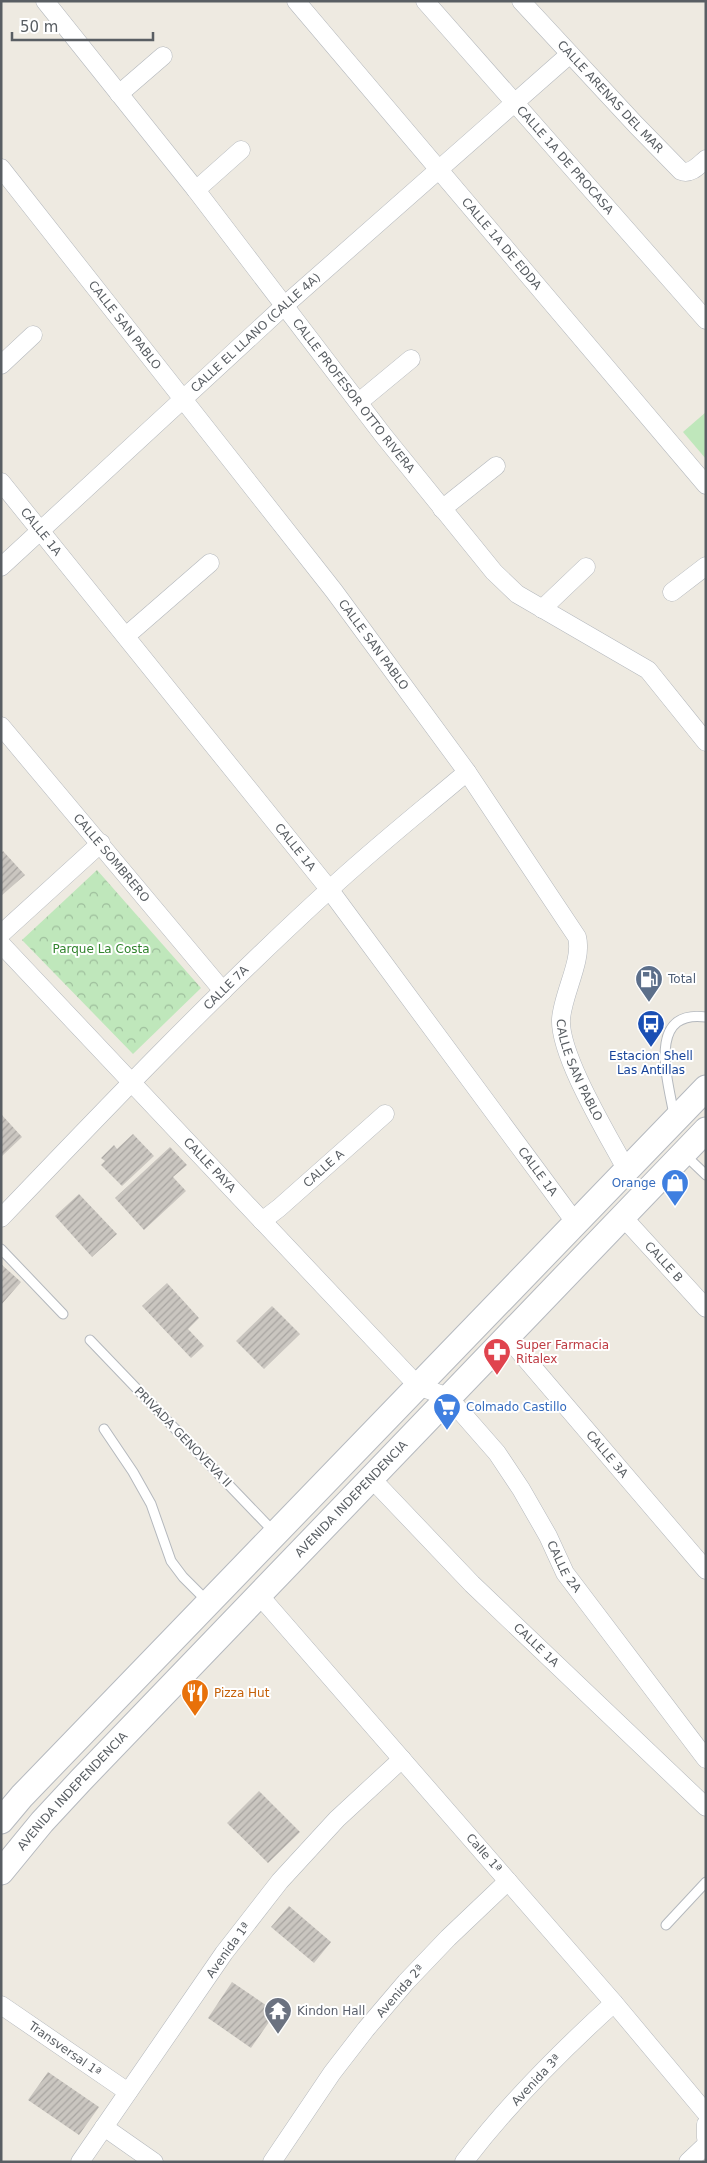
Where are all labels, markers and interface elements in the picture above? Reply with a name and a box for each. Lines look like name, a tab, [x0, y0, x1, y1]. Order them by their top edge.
scale bar	[12, 10, 154, 42]
text: 50 m	[20, 18, 58, 36]
street label: CALLE ARENAS DEL MAR	[554, 38, 666, 156]
street label: CALLE 1A DE PROCASA	[514, 103, 617, 218]
street label: CALLE 1A DE EDDA	[459, 195, 545, 293]
street label: CALLE EL LLANO (CALLE 4A)	[188, 270, 323, 395]
street label: CALLE SAN PABLO	[86, 278, 164, 372]
street label: CALLE PROFESOR OTTO RIVERA	[290, 316, 418, 476]
street label: CALLE 1A	[18, 505, 65, 559]
street label: CALLE SAN PABLO	[336, 597, 411, 693]
street label: CALLE SOMBRERO	[71, 811, 152, 905]
street label: CALLE 1A	[272, 820, 319, 874]
park label: Parque La Costa	[52, 942, 150, 956]
street label: CALLE 7A	[201, 962, 252, 1013]
fuel station icon: Total	[634, 964, 664, 1003]
place label: Total	[667, 972, 696, 986]
bus stop icon: Estacion Shell Las Antillas	[636, 1009, 666, 1048]
street label: CALLE SAN PABLO	[554, 1019, 605, 1123]
place label: Estacion Shell Las Antillas	[609, 1049, 693, 1077]
street label: CALLE PAYA	[181, 1135, 239, 1196]
street label: CALLE 1A	[515, 1144, 561, 1199]
street label: CALLE A	[300, 1146, 347, 1190]
shop icon: Orange	[660, 1168, 690, 1207]
place label: Orange	[612, 1176, 656, 1190]
street label: CALLE B	[642, 1239, 686, 1285]
pharmacy icon: Super Farmacia Ritalex	[482, 1337, 512, 1376]
place label: Super Farmacia Ritalex	[516, 1338, 609, 1366]
street label: PRIVADA GENOVEVA II	[132, 1384, 234, 1490]
supermarket icon: Colmado Castillo	[432, 1392, 462, 1431]
place label: Colmado Castillo	[466, 1400, 567, 1414]
street label: CALLE 3A	[583, 1428, 631, 1481]
street label: AVENIDA INDEPENDENCIA	[292, 1437, 411, 1560]
street label: CALLE 2A	[544, 1538, 585, 1596]
street label: CALLE 1A	[511, 1620, 562, 1670]
restaurant icon: Pizza Hut	[180, 1678, 210, 1717]
place label: Pizza Hut	[214, 1686, 270, 1700]
street label: AVENIDA INDEPENDENCIA	[15, 1728, 131, 1853]
street label: Calle 1ª	[463, 1831, 505, 1875]
street label: Avenida 1ª	[203, 1920, 253, 1980]
street label: Avenida 2ª	[373, 1962, 427, 2020]
temple icon: Kindon Hall	[263, 1996, 293, 2035]
place label: Kindon Hall	[297, 2004, 365, 2018]
street label: Transversal 1ª	[25, 2018, 104, 2079]
street label: Avenida 3ª	[509, 2051, 563, 2109]

